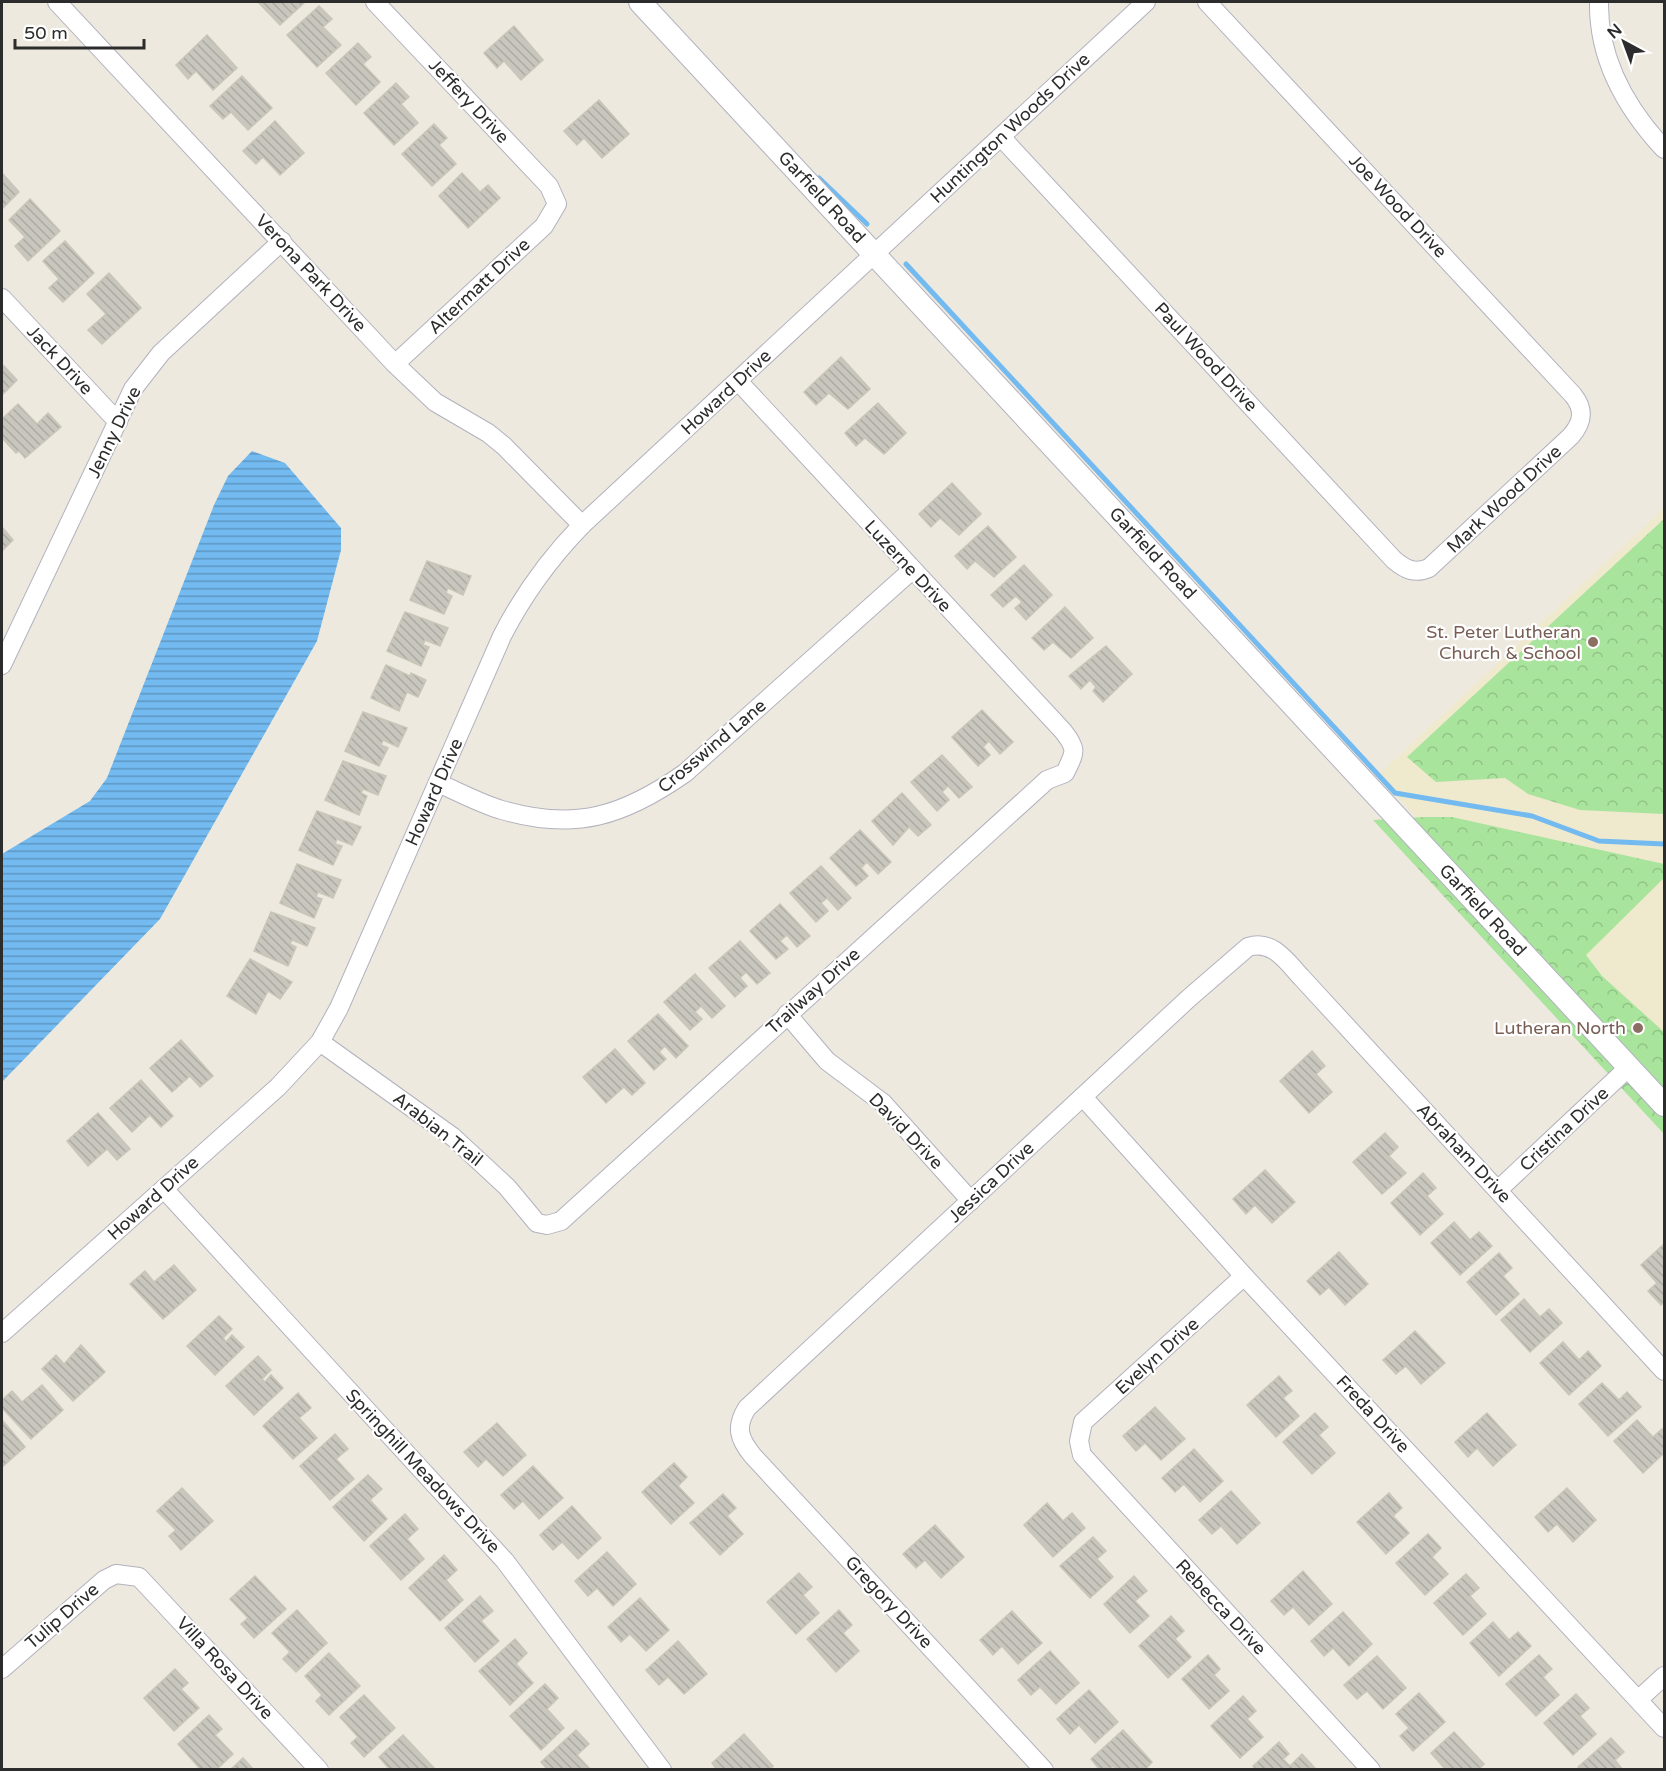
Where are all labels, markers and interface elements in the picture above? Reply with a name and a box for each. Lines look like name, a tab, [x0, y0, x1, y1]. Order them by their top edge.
scale bar	[15, 12, 144, 50]
north arrow	[1594, 12, 1654, 72]
text: N	[1603, 20, 1626, 43]
text: 50 m	[24, 22, 68, 44]
street label: Huntington Woods Drive	[926, 48, 1094, 208]
street label: Jeffery Drive	[424, 54, 514, 148]
street label: Garfield Road	[774, 146, 870, 248]
street label: Joe Wood Drive	[1344, 150, 1452, 262]
street label: Verona Park Drive	[251, 210, 371, 336]
street label: Altermatt Drive	[424, 233, 534, 339]
street label: Paul Wood Drive	[1150, 298, 1262, 416]
street label: Jack Drive	[22, 321, 98, 399]
street label: Howard Drive	[676, 345, 776, 439]
street label: Jenny Drive	[82, 383, 146, 481]
street label: Mark Wood Drive	[1442, 440, 1566, 558]
street label: Garfield Road	[1105, 502, 1201, 604]
street label: Luzerne Drive	[860, 516, 956, 616]
place label: St. Peter Lutheran Church & School	[1426, 621, 1581, 664]
marker: St. Peter Lutheran Church & School	[1586, 635, 1600, 649]
street label: Crosswind Lane	[653, 694, 771, 798]
street label: Howard Drive	[400, 735, 468, 849]
street label: Garfield Road	[1435, 859, 1531, 961]
street label: Trailway Drive	[762, 943, 864, 1039]
place label: Lutheran North	[1494, 1017, 1626, 1039]
marker: Lutheran North	[1631, 1021, 1645, 1035]
street label: Cristina Drive	[1515, 1082, 1613, 1176]
street label: Arabian Trail	[389, 1087, 487, 1171]
street label: David Drive	[864, 1088, 948, 1174]
street label: Abraham Drive	[1412, 1099, 1516, 1207]
street label: Jessica Drive	[944, 1137, 1038, 1227]
street label: Howard Drive	[103, 1151, 203, 1245]
street label: Evelyn Drive	[1111, 1313, 1203, 1399]
street label: Freda Drive	[1332, 1371, 1414, 1457]
street label: Springhill Meadows Drive	[341, 1384, 505, 1558]
street label: Gregory Drive	[841, 1551, 937, 1653]
street label: Rebecca Drive	[1171, 1555, 1271, 1659]
street label: Tulip Drive	[21, 1578, 103, 1654]
street label: Villa Rosa Drive	[172, 1612, 278, 1724]

